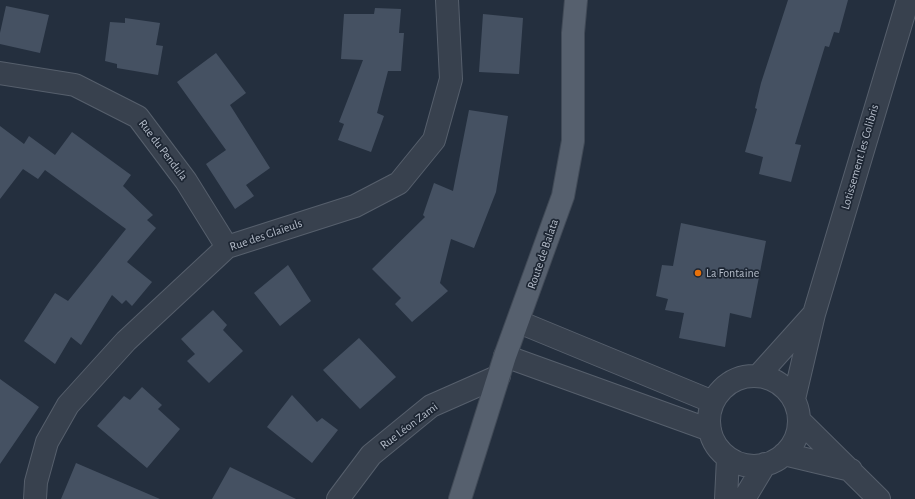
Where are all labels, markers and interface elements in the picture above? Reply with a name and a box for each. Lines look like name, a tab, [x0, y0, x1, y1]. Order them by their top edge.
street label: Lotissement les Colibris	[838, 103, 882, 211]
street label: Rue du Pendula	[135, 117, 191, 183]
street label: Rue des Glaïeuls	[228, 216, 304, 254]
street label: Route de Balata	[524, 217, 562, 291]
place label: La Fontaine	[706, 266, 759, 280]
marker: La Fontaine	[693, 268, 703, 278]
street label: Rue Léon Zami	[377, 400, 441, 452]

